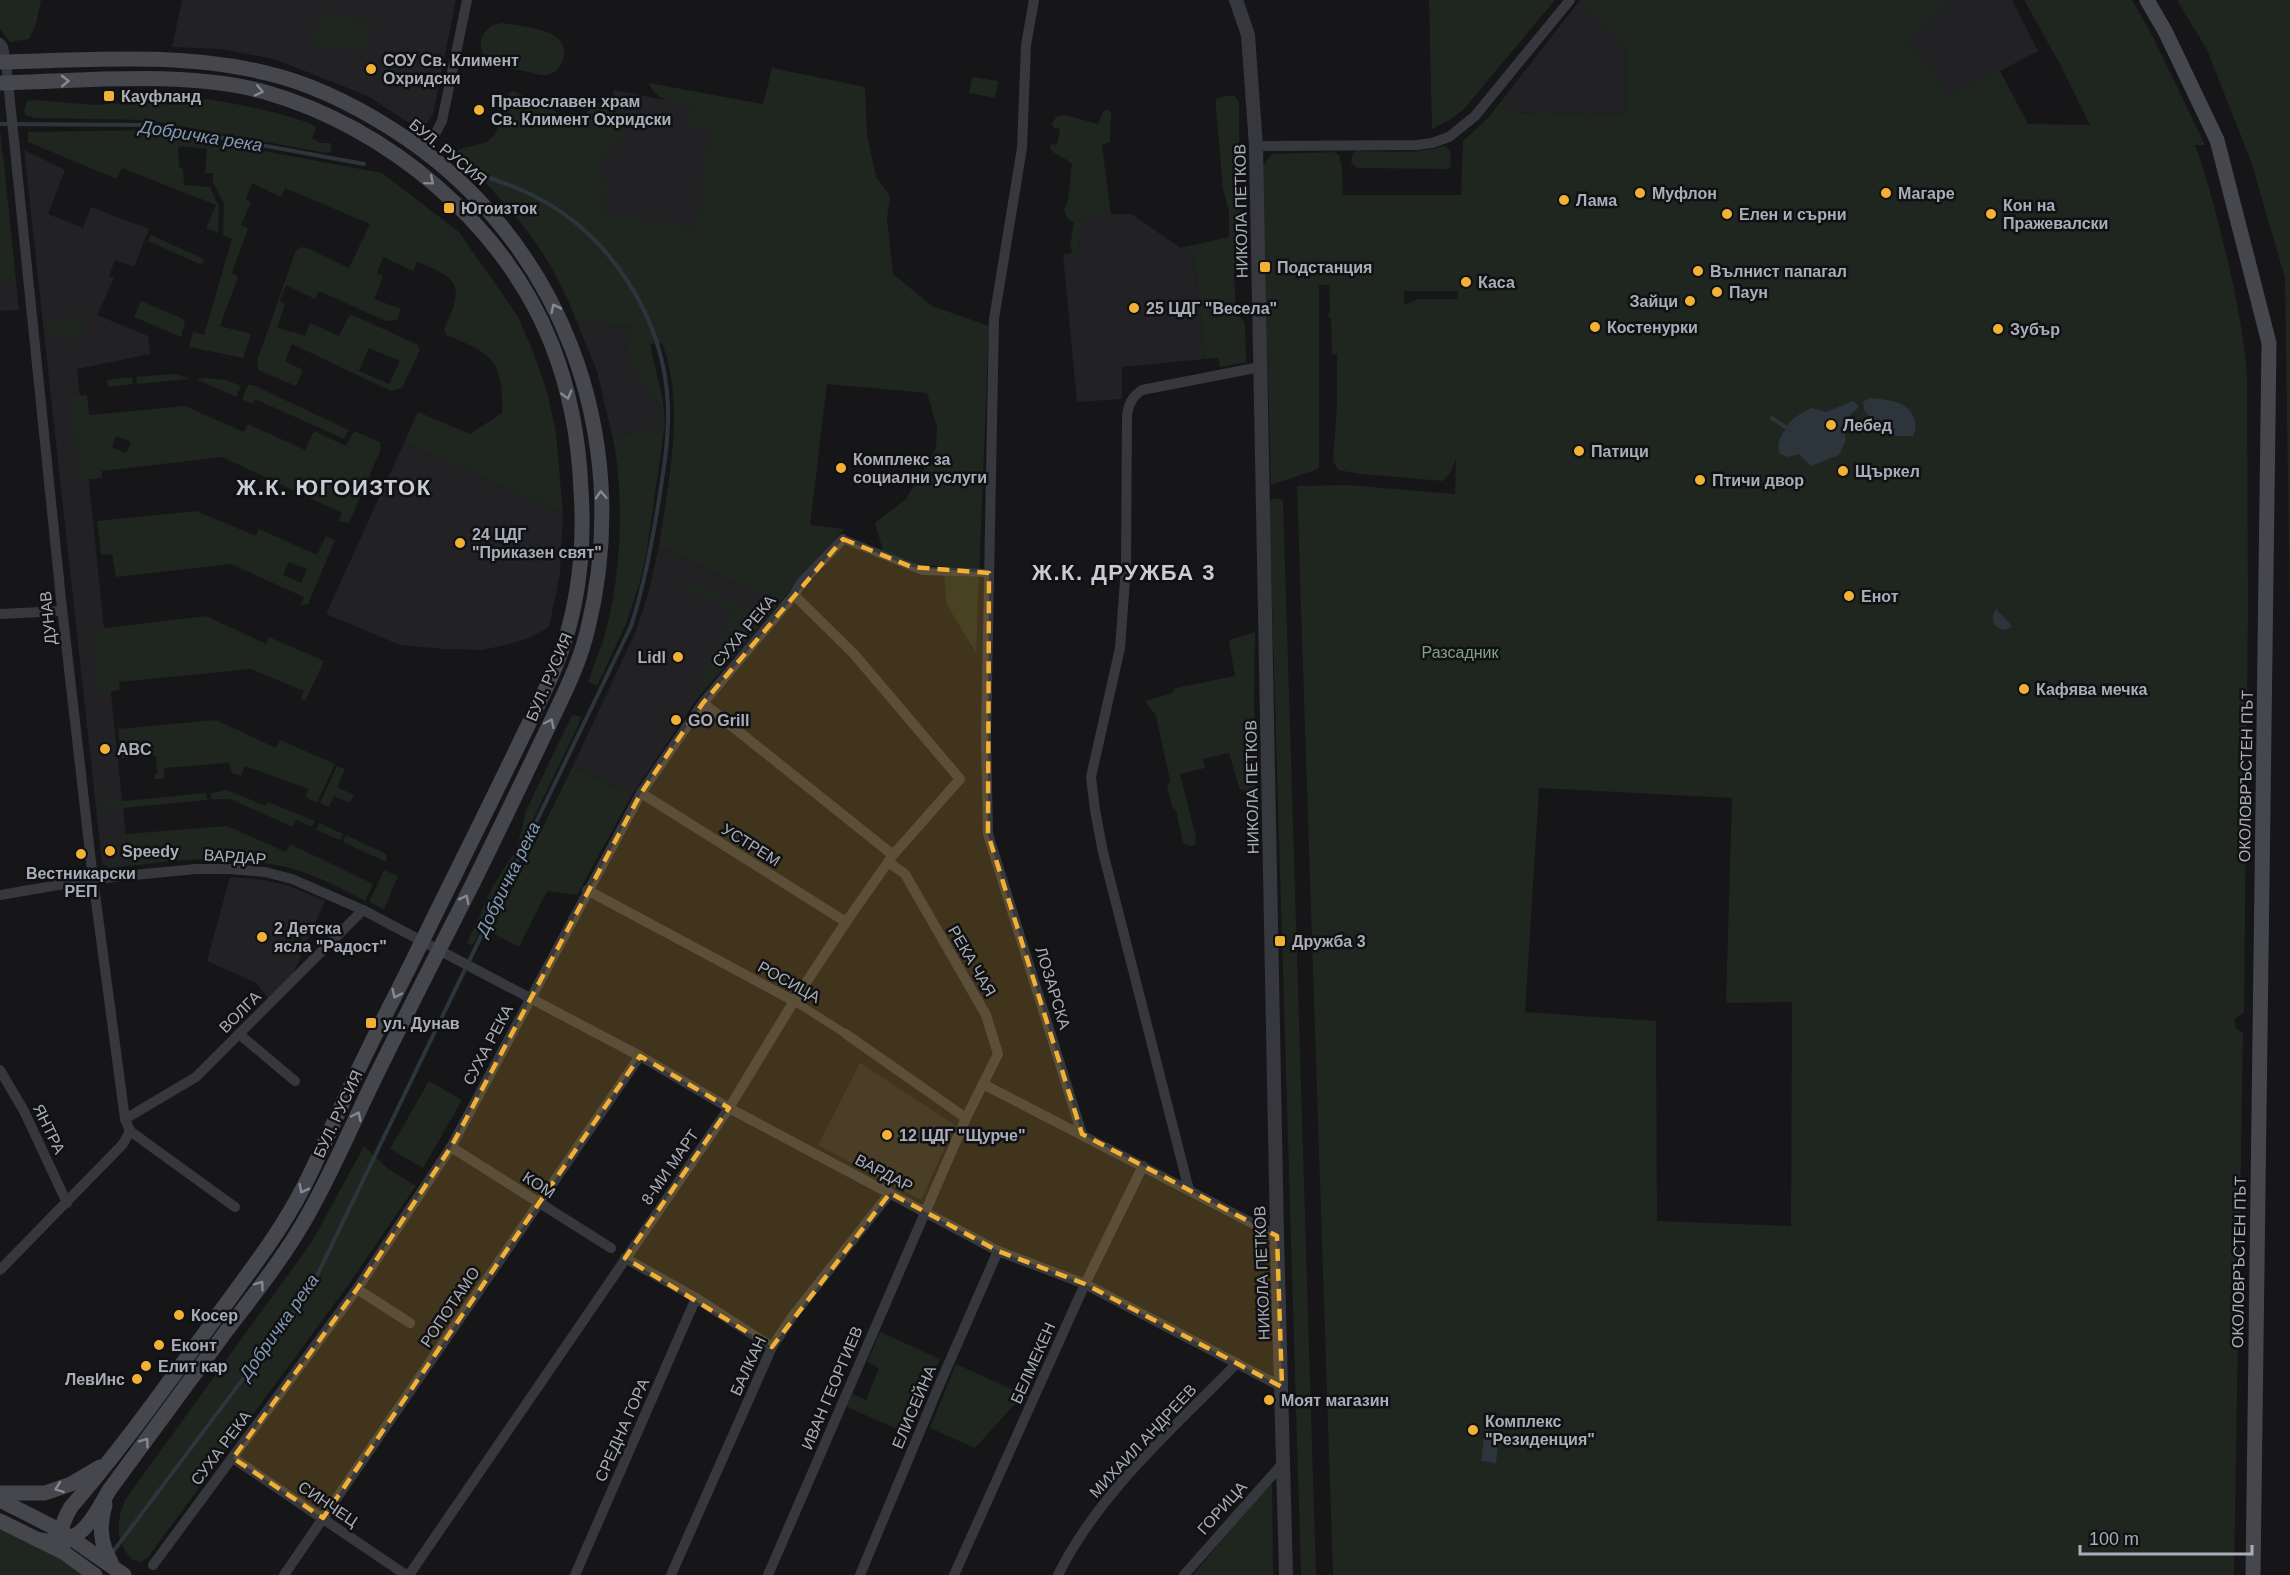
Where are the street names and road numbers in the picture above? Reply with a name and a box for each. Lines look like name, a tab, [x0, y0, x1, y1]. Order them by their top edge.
street label: БУЛ. РУСИЯ	[406, 116, 490, 188]
street label: НИКОЛА ПЕТКОВ	[1231, 144, 1251, 278]
street label: ДУНАВ	[37, 590, 59, 646]
street label: СУХА РЕКА	[709, 591, 779, 670]
street label: БУЛ. РУСИЯ	[523, 630, 575, 724]
street label: ОКОЛОВРЪСТЕН ПЪТ	[2236, 690, 2256, 862]
street label: НИКОЛА ПЕТКОВ	[1242, 720, 1262, 854]
street label: УСТРЕМ	[719, 820, 783, 870]
street label: ВАРДАР	[203, 846, 267, 868]
street label: РЕКА ЧАЯ	[945, 923, 999, 999]
street label: ЛОЗАРСКА	[1032, 945, 1074, 1032]
street label: РОСИЦА	[755, 958, 823, 1006]
street label: ВОЛГА	[216, 988, 264, 1036]
street label: СУХА РЕКА	[460, 1002, 516, 1088]
street label: БУЛ. РУСИЯ	[310, 1068, 366, 1160]
street label: ЯНТРА	[30, 1101, 68, 1157]
street label: 8-МИ МАРТ	[638, 1126, 702, 1208]
street label: ВАРДАР	[852, 1151, 916, 1195]
street label: КОМ	[520, 1168, 558, 1202]
street label: ОКОЛОВРЪСТЕН ПЪТ	[2229, 1176, 2249, 1348]
street label: НИКОЛА ПЕТКОВ	[1251, 1206, 1273, 1340]
street label: РОПОТАМО	[417, 1264, 483, 1350]
street label: БЕЛМЕКЕН	[1007, 1320, 1059, 1406]
street label: ИВАН ГЕОРГИЕВ	[798, 1324, 866, 1452]
street label: БАЛКАН	[727, 1334, 769, 1398]
street label: ЕЛИСЕЙНА	[888, 1362, 939, 1451]
street label: СРЕДНА ГОРА	[592, 1376, 652, 1484]
street label: МИХАИЛ АНДРЕЕВ	[1086, 1381, 1200, 1501]
street label: СУХА РЕКА	[188, 1407, 255, 1488]
street label: СИНЧЕЦ	[295, 1478, 361, 1530]
street label: ГОРИЦА	[1194, 1478, 1250, 1538]

